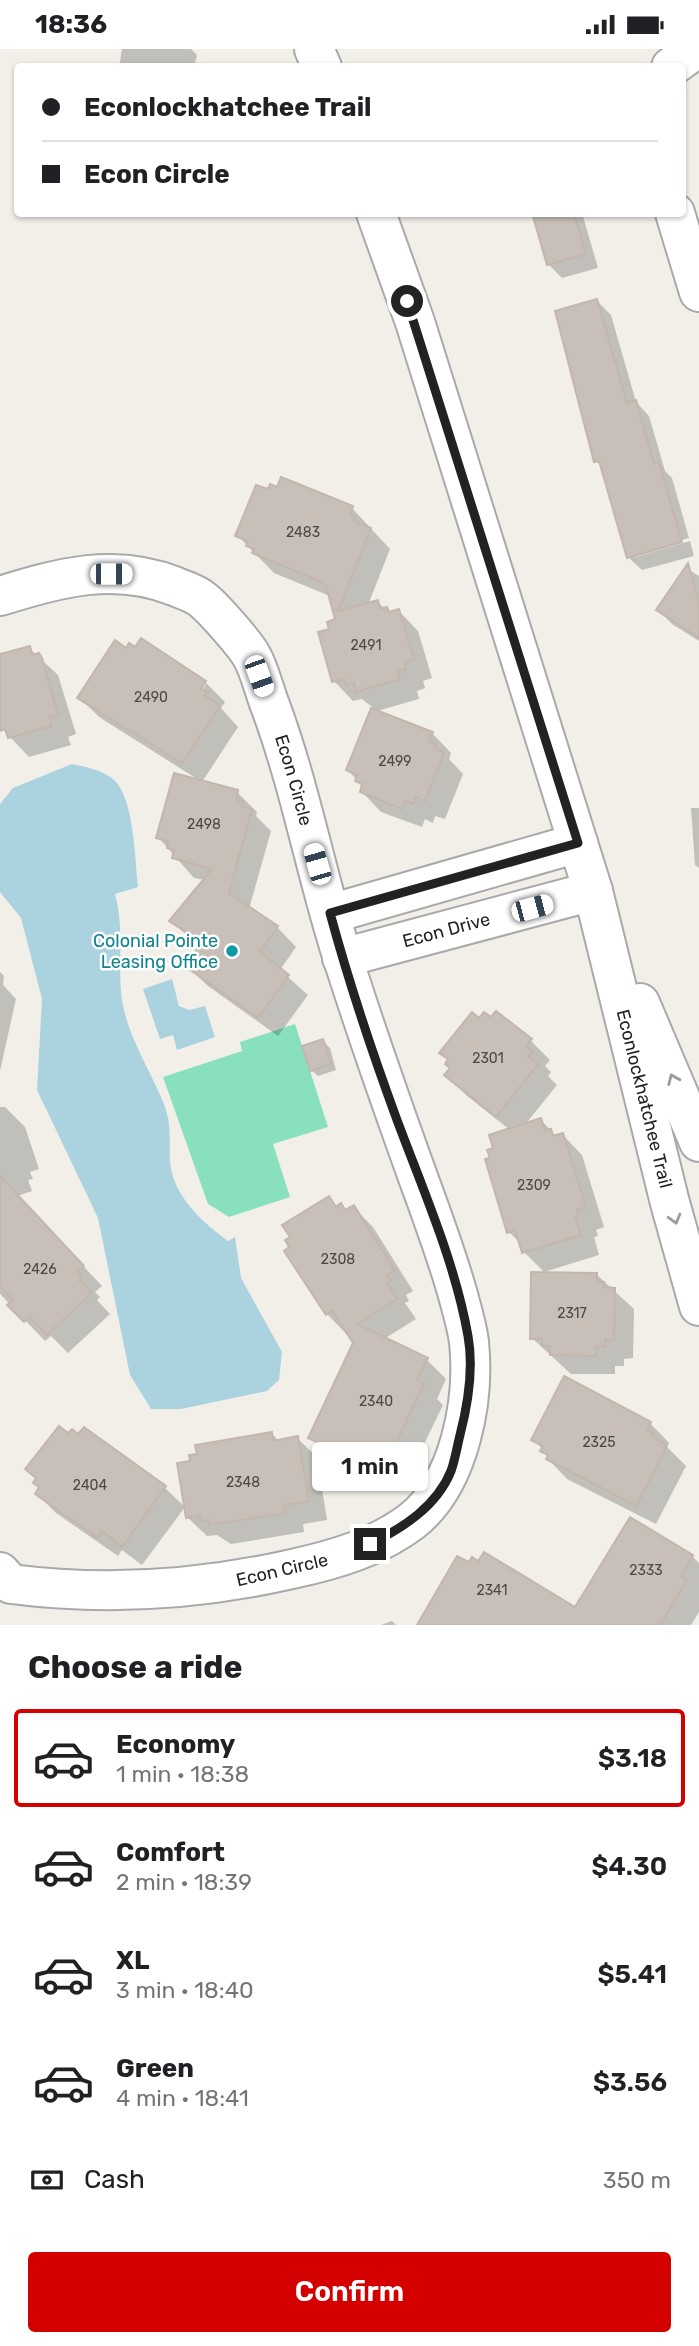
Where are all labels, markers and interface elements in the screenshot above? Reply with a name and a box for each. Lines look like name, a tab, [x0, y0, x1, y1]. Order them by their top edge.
text: 18:36	[35, 9, 107, 40]
text: Econlockhatchee Trail	[84, 92, 372, 123]
text: Econ Circle	[84, 159, 230, 190]
route start	[391, 285, 423, 317]
house number: 2483	[286, 524, 320, 541]
car	[91, 564, 133, 585]
house number: 2491	[351, 637, 381, 654]
car	[242, 653, 277, 699]
house number: 2490	[134, 689, 168, 706]
street label: Econ Circle	[270, 732, 317, 828]
house number: 2499	[378, 753, 412, 770]
house number: 2498	[187, 816, 221, 833]
car	[302, 841, 333, 887]
car	[509, 892, 556, 924]
street label: Econ Drive	[400, 908, 493, 952]
place label: Colonial Pointe Leasing Office	[93, 930, 218, 973]
marker: Colonial Pointe Leasing Office	[224, 943, 240, 959]
street label: Econlockhatchee Trail	[612, 1007, 677, 1190]
house number: 2301	[472, 1050, 504, 1067]
one-way arrow	[667, 1074, 681, 1086]
house number: 2309	[517, 1177, 551, 1194]
one-way arrow	[666, 1213, 681, 1225]
house number: 2308	[321, 1251, 355, 1268]
house number: 2426	[23, 1261, 57, 1278]
house number: 2317	[557, 1305, 587, 1322]
house number: 2340	[359, 1393, 393, 1410]
house number: 2325	[582, 1434, 616, 1451]
callout: 1 min	[312, 1443, 428, 1491]
text: 1 min	[341, 1452, 399, 1480]
house number: 2348	[226, 1474, 260, 1491]
house number: 2404	[73, 1477, 107, 1494]
route end	[354, 1528, 386, 1560]
street label: Econ Circle	[234, 1549, 330, 1591]
house number: 2333	[629, 1562, 663, 1579]
house number: 2341	[476, 1582, 508, 1599]
text: Choose a ride	[28, 1648, 242, 1686]
icon: car	[32, 1727, 95, 1790]
text: Economy	[116, 1729, 235, 1760]
text: $3.18	[598, 1743, 667, 1774]
text: 1 min · 18:38	[116, 1760, 249, 1788]
icon: car	[32, 1835, 95, 1898]
text: Comfort	[116, 1837, 225, 1868]
text: $4.30	[592, 1851, 667, 1882]
text: 2 min · 18:39	[116, 1868, 252, 1896]
icon: car	[32, 1943, 95, 2006]
text: XL	[116, 1945, 149, 1976]
text: $5.41	[598, 1959, 667, 1990]
text: 3 min · 18:40	[116, 1976, 254, 2004]
icon: car	[32, 2051, 95, 2114]
text: Green	[116, 2053, 194, 2084]
text: $3.56	[593, 2067, 667, 2098]
text: 4 min · 18:41	[116, 2084, 249, 2112]
icon: cash	[28, 2161, 66, 2199]
text: Cash	[84, 2164, 145, 2195]
text: 350 m	[603, 2166, 671, 2194]
button: Confirm	[28, 2252, 671, 2332]

